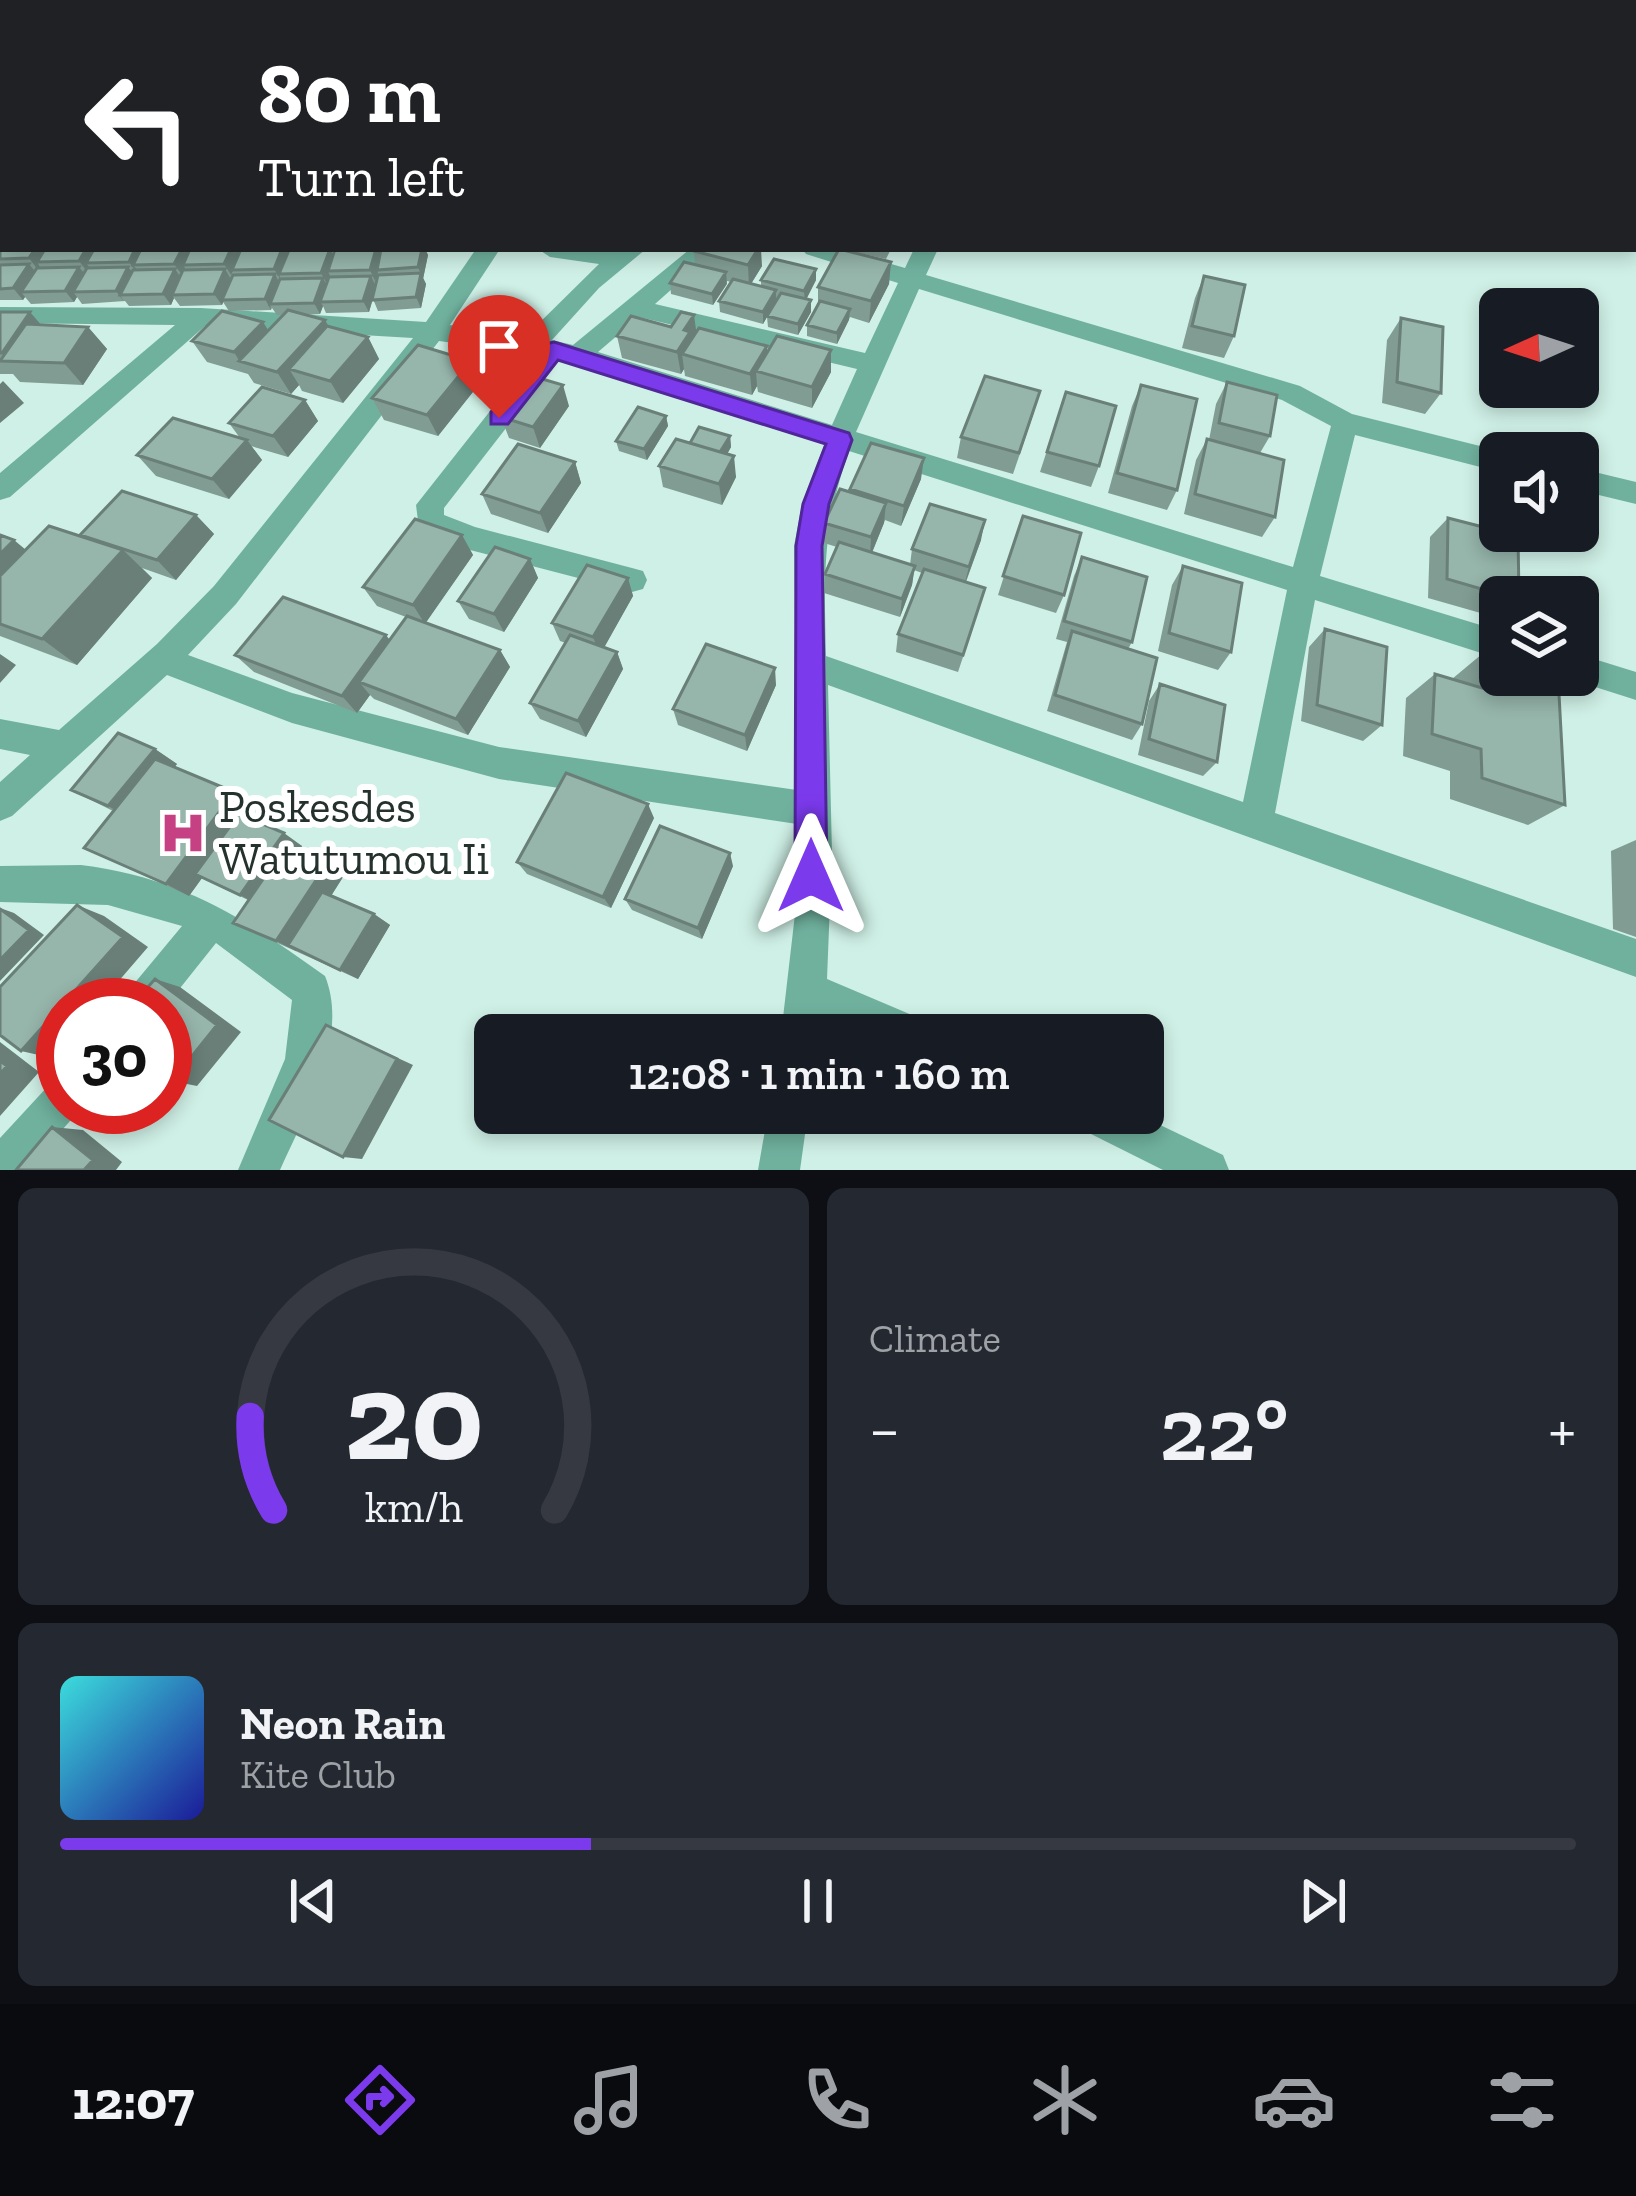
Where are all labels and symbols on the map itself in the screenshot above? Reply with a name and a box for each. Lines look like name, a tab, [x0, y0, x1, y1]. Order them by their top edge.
north arrow	[1479, 288, 1599, 408]
pin	[448, 295, 550, 418]
place label: Poskesdes Watutumou Ii	[219, 780, 489, 886]
hospital icon: Poskesdes Watutumou Ii	[158, 808, 208, 858]
position arrow	[748, 813, 874, 939]
speed limit sign: 30	[36, 978, 192, 1134]

